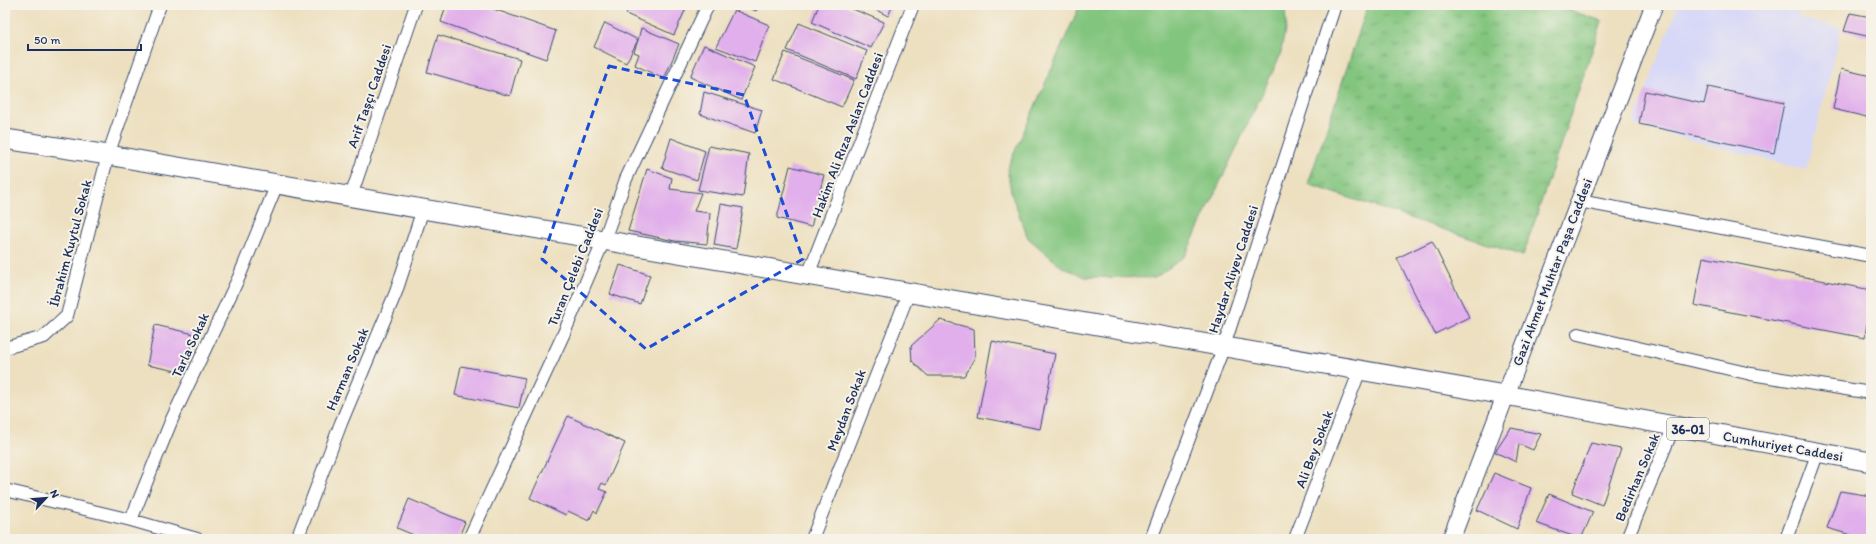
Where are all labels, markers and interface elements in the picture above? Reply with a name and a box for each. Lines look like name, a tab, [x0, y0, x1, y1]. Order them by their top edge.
scale bar	[28, 26, 141, 52]
text: 50 m	[34, 33, 60, 47]
street label: Arif Taşçı Caddesi	[344, 42, 395, 150]
street label: Hakim Ali Rıza Aslan Caddesi	[808, 50, 887, 220]
street label: Gazi Ahmet Muhtar Paşa Caddesi	[1509, 176, 1596, 368]
street label: İbrahim Kuytul Sokak	[45, 177, 96, 309]
street label: Haydar Aliyev Caddesi	[1205, 203, 1262, 335]
street label: Turan Çelebi Caddesi	[544, 206, 607, 329]
street label: Tarla Sokak	[168, 309, 213, 381]
street label: Harman Sokak	[322, 325, 373, 413]
street label: Meydan Sokak	[823, 367, 870, 454]
street label: Ali Bey Sokak	[1292, 407, 1337, 490]
road number: 36-01	[1667, 418, 1709, 440]
street label: Cumhuriyet Caddesi	[1721, 428, 1844, 465]
street label: Bedirhan Sokak	[1611, 430, 1664, 524]
north arrow	[26, 478, 66, 518]
text: N	[47, 488, 62, 500]

